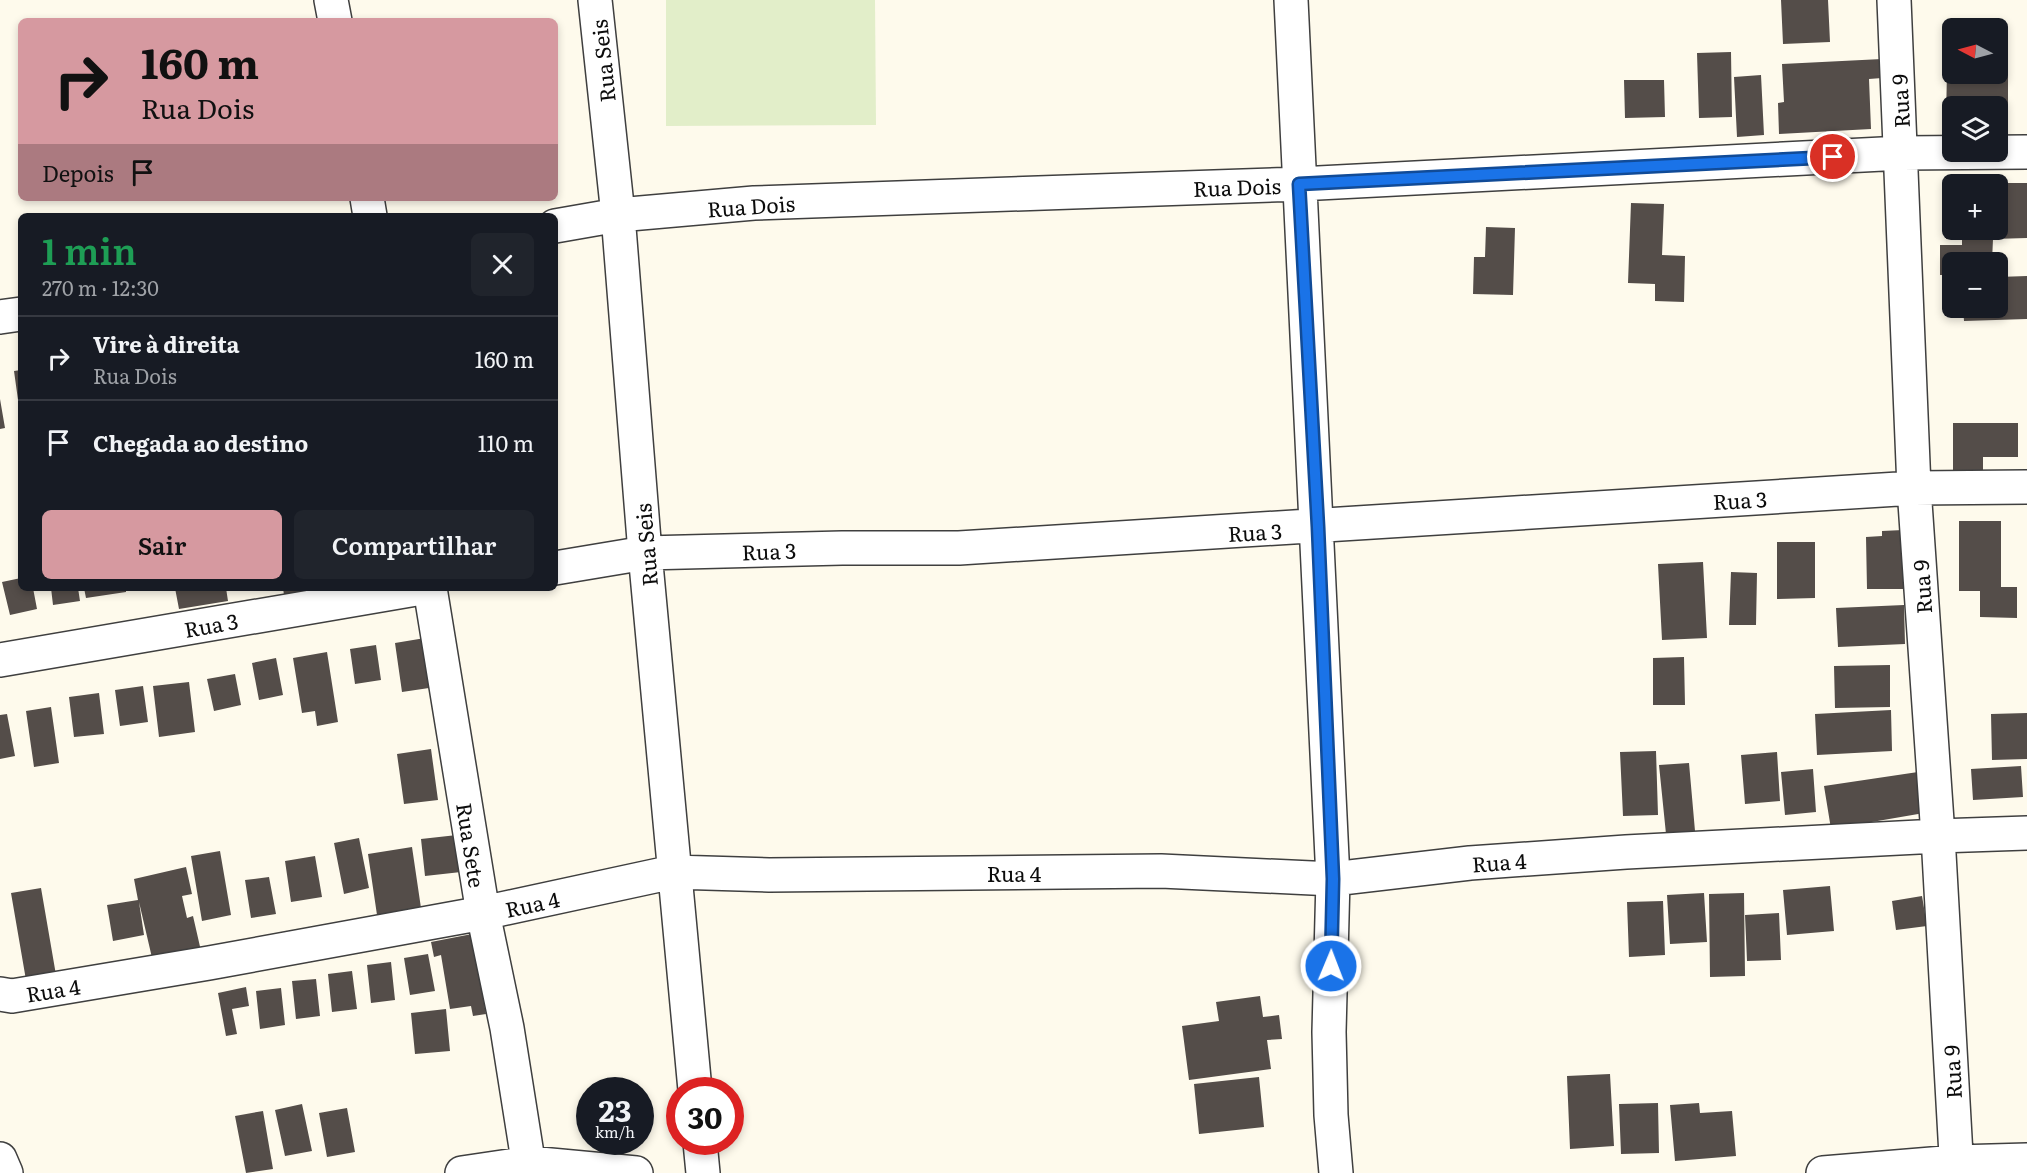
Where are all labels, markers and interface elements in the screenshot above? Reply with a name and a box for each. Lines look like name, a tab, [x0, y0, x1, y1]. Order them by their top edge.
street label: Rua Seis	[582, 18, 622, 104]
north arrow	[1942, 18, 2008, 84]
map controls	[1942, 18, 2008, 318]
text: 160 m	[141, 30, 259, 92]
icon: right	[42, 42, 120, 120]
street label: Rua 9	[1882, 73, 1916, 129]
text: Rua Dois	[141, 87, 254, 127]
button: layers	[1942, 96, 2008, 162]
pin	[1807, 131, 1858, 182]
icon: arrive	[1816, 140, 1849, 173]
text: Depois	[42, 156, 114, 189]
icon: arrive	[126, 156, 159, 189]
street label: Rua Dois	[1193, 169, 1281, 203]
button: +	[1942, 174, 2008, 240]
street label: Rua Dois	[706, 186, 796, 224]
text: 1 min	[42, 223, 137, 276]
button: close	[471, 233, 534, 296]
button: −	[1942, 252, 2008, 318]
text: 270 m · 12:30	[42, 272, 159, 302]
text: Vire à direita	[93, 327, 240, 360]
icon: right	[42, 342, 75, 375]
text: 160 m	[475, 342, 534, 375]
text: Rua Dois	[93, 360, 177, 390]
icon: arrive	[42, 426, 75, 459]
text: Chegada ao destino	[93, 426, 308, 459]
text: 110 m	[478, 426, 534, 459]
street label: Rua 3	[1712, 482, 1768, 516]
street label: Rua Seis	[626, 502, 664, 588]
button: Sair	[42, 510, 282, 579]
button: Compartilhar	[294, 510, 534, 579]
street label: Rua 3	[1227, 514, 1283, 548]
street label: Rua 3	[741, 534, 797, 566]
street label: Rua 9	[1904, 559, 1938, 615]
street label: Rua 3	[181, 604, 241, 644]
street label: Rua Sete	[450, 800, 494, 890]
street label: Rua 4	[1471, 844, 1528, 878]
street label: Rua 4	[987, 857, 1042, 888]
street label: Rua 4	[502, 882, 562, 924]
position arrow	[1299, 934, 1363, 998]
street label: Rua 4	[24, 969, 83, 1009]
street label: Rua 9	[1934, 1044, 1968, 1100]
speed limit sign: 30	[666, 1077, 744, 1155]
text: 23	[599, 1087, 631, 1131]
text: km/h	[595, 1120, 635, 1143]

